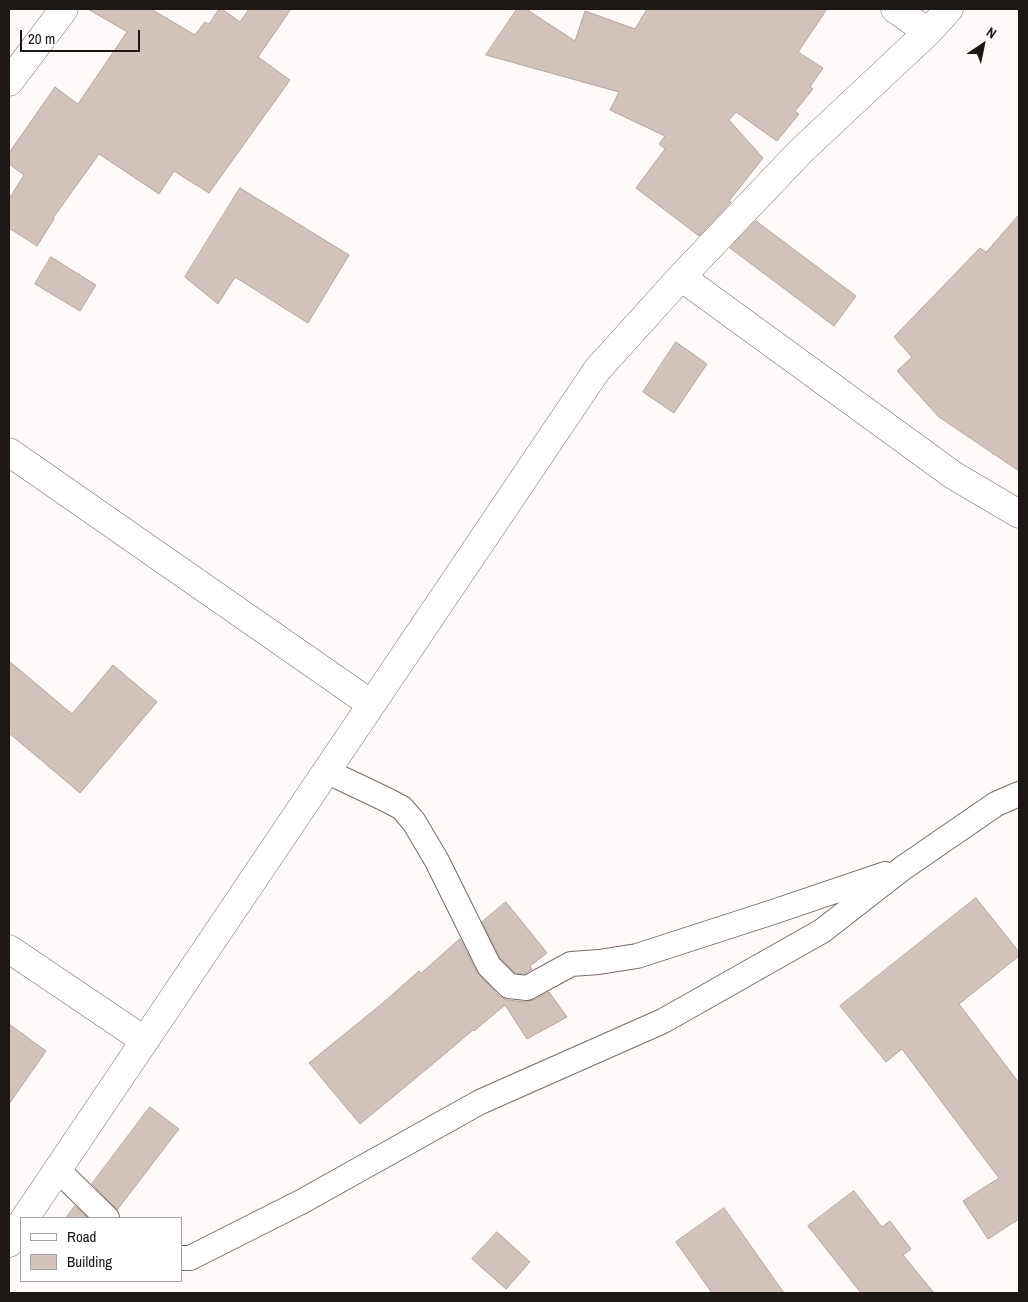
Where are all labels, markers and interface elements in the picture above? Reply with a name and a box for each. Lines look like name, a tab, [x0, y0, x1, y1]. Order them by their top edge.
scale bar	[22, 20, 142, 52]
north arrow	[958, 20, 1008, 70]
text: N	[983, 23, 1000, 42]
text: 20 m	[28, 28, 55, 49]
legend	[20, 1217, 182, 1282]
text: Road	[67, 1226, 96, 1247]
text: Building	[67, 1251, 112, 1272]

